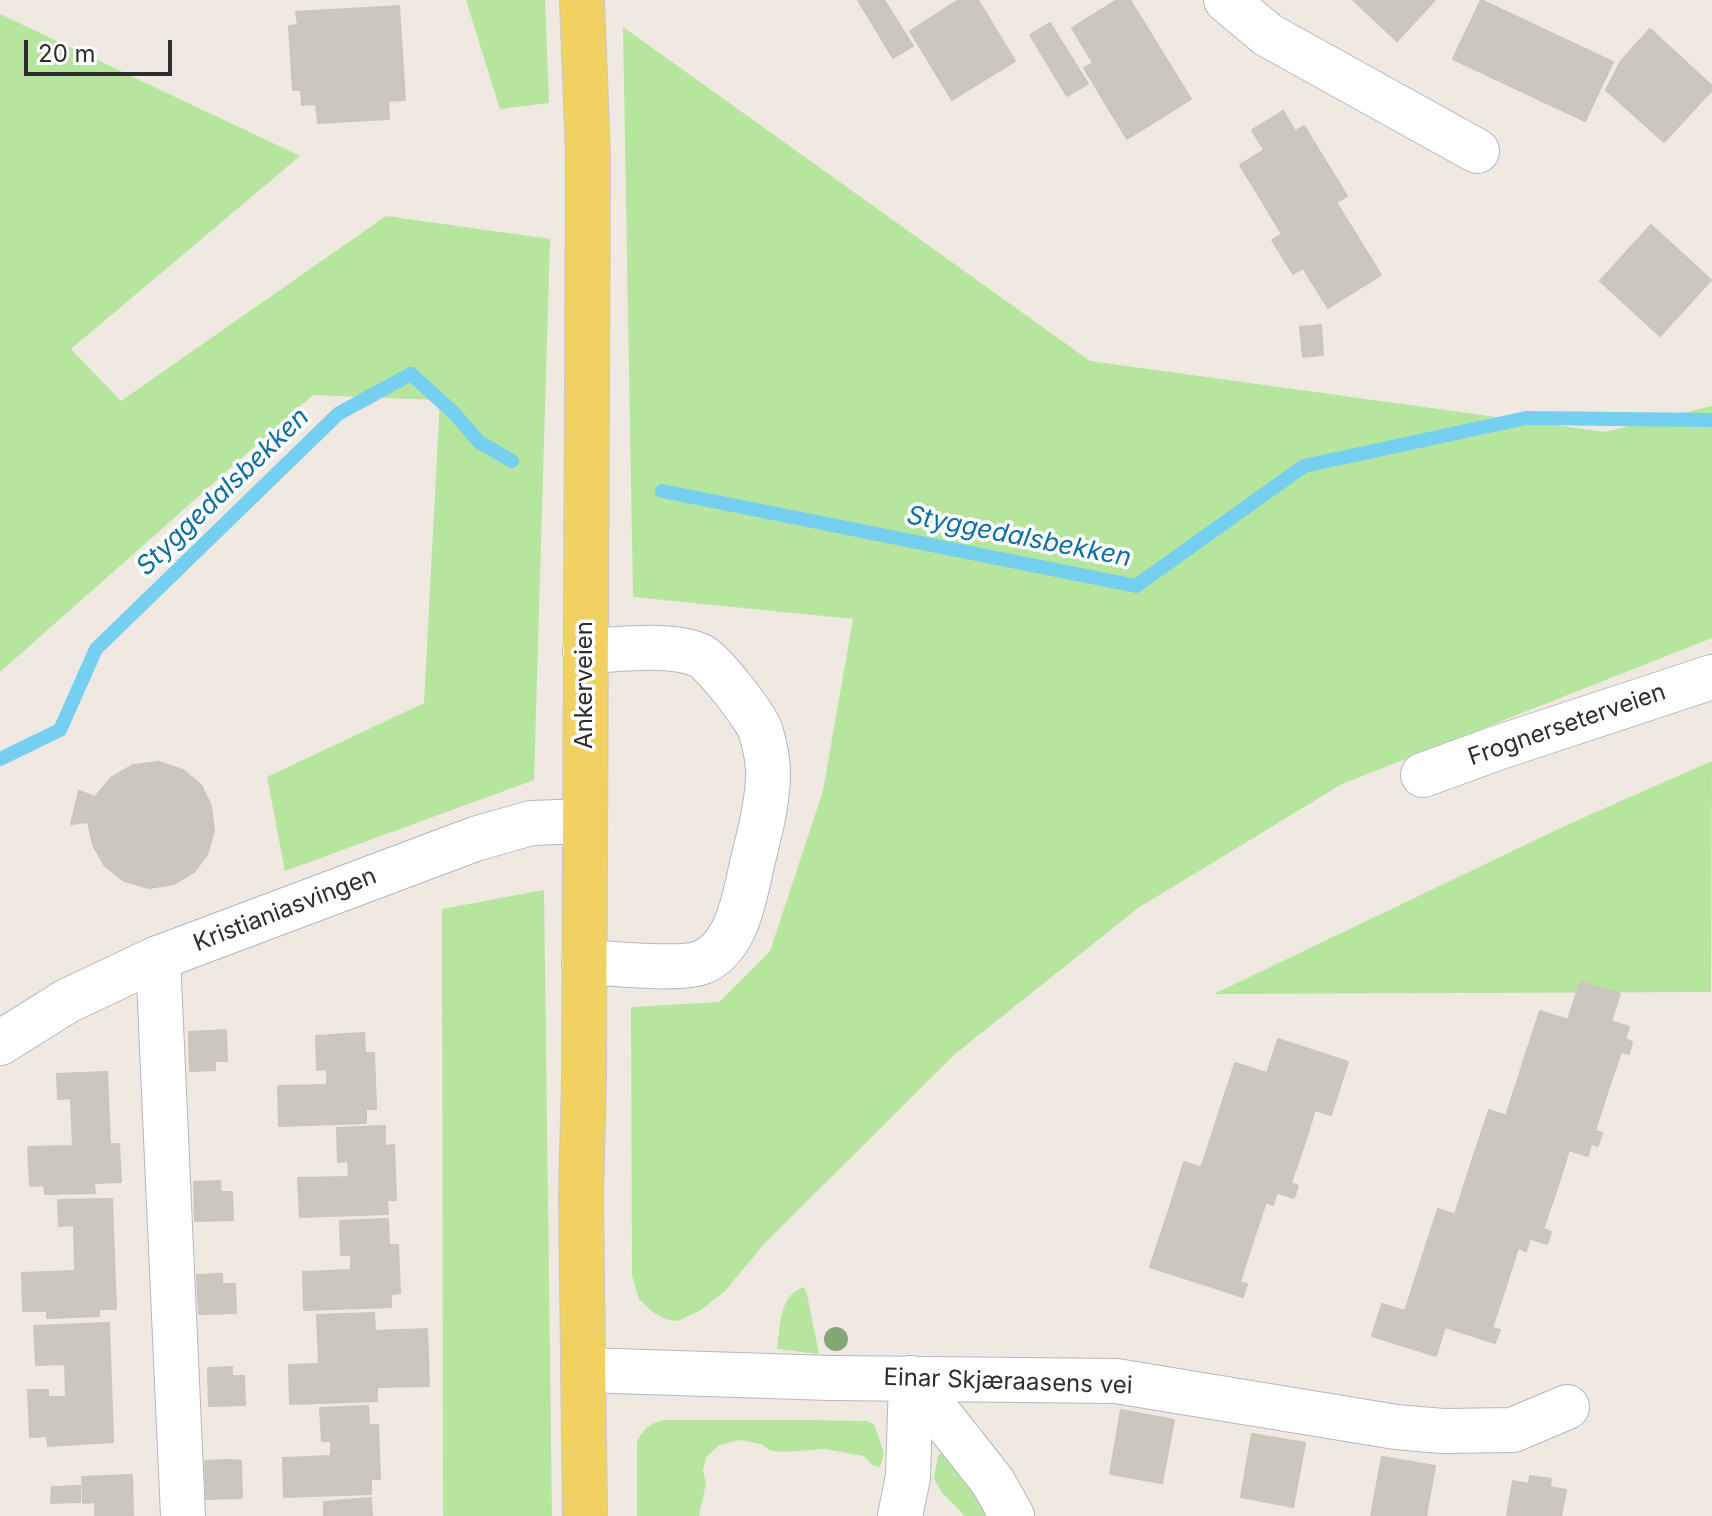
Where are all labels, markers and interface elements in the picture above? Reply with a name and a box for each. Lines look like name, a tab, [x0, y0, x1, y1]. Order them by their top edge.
scale bar	[28, 24, 176, 74]
text: 20 m	[38, 39, 96, 68]
water label: Styggedalsbekken	[130, 402, 316, 582]
water label: Styggedalsbekken	[904, 500, 1134, 574]
street label: Ankerveien	[571, 621, 599, 749]
street label: Frognerseterveien	[1464, 678, 1670, 772]
street label: Kristianiasvingen	[189, 862, 381, 958]
street label: Einar Skjæraasens vei	[883, 1363, 1133, 1401]

